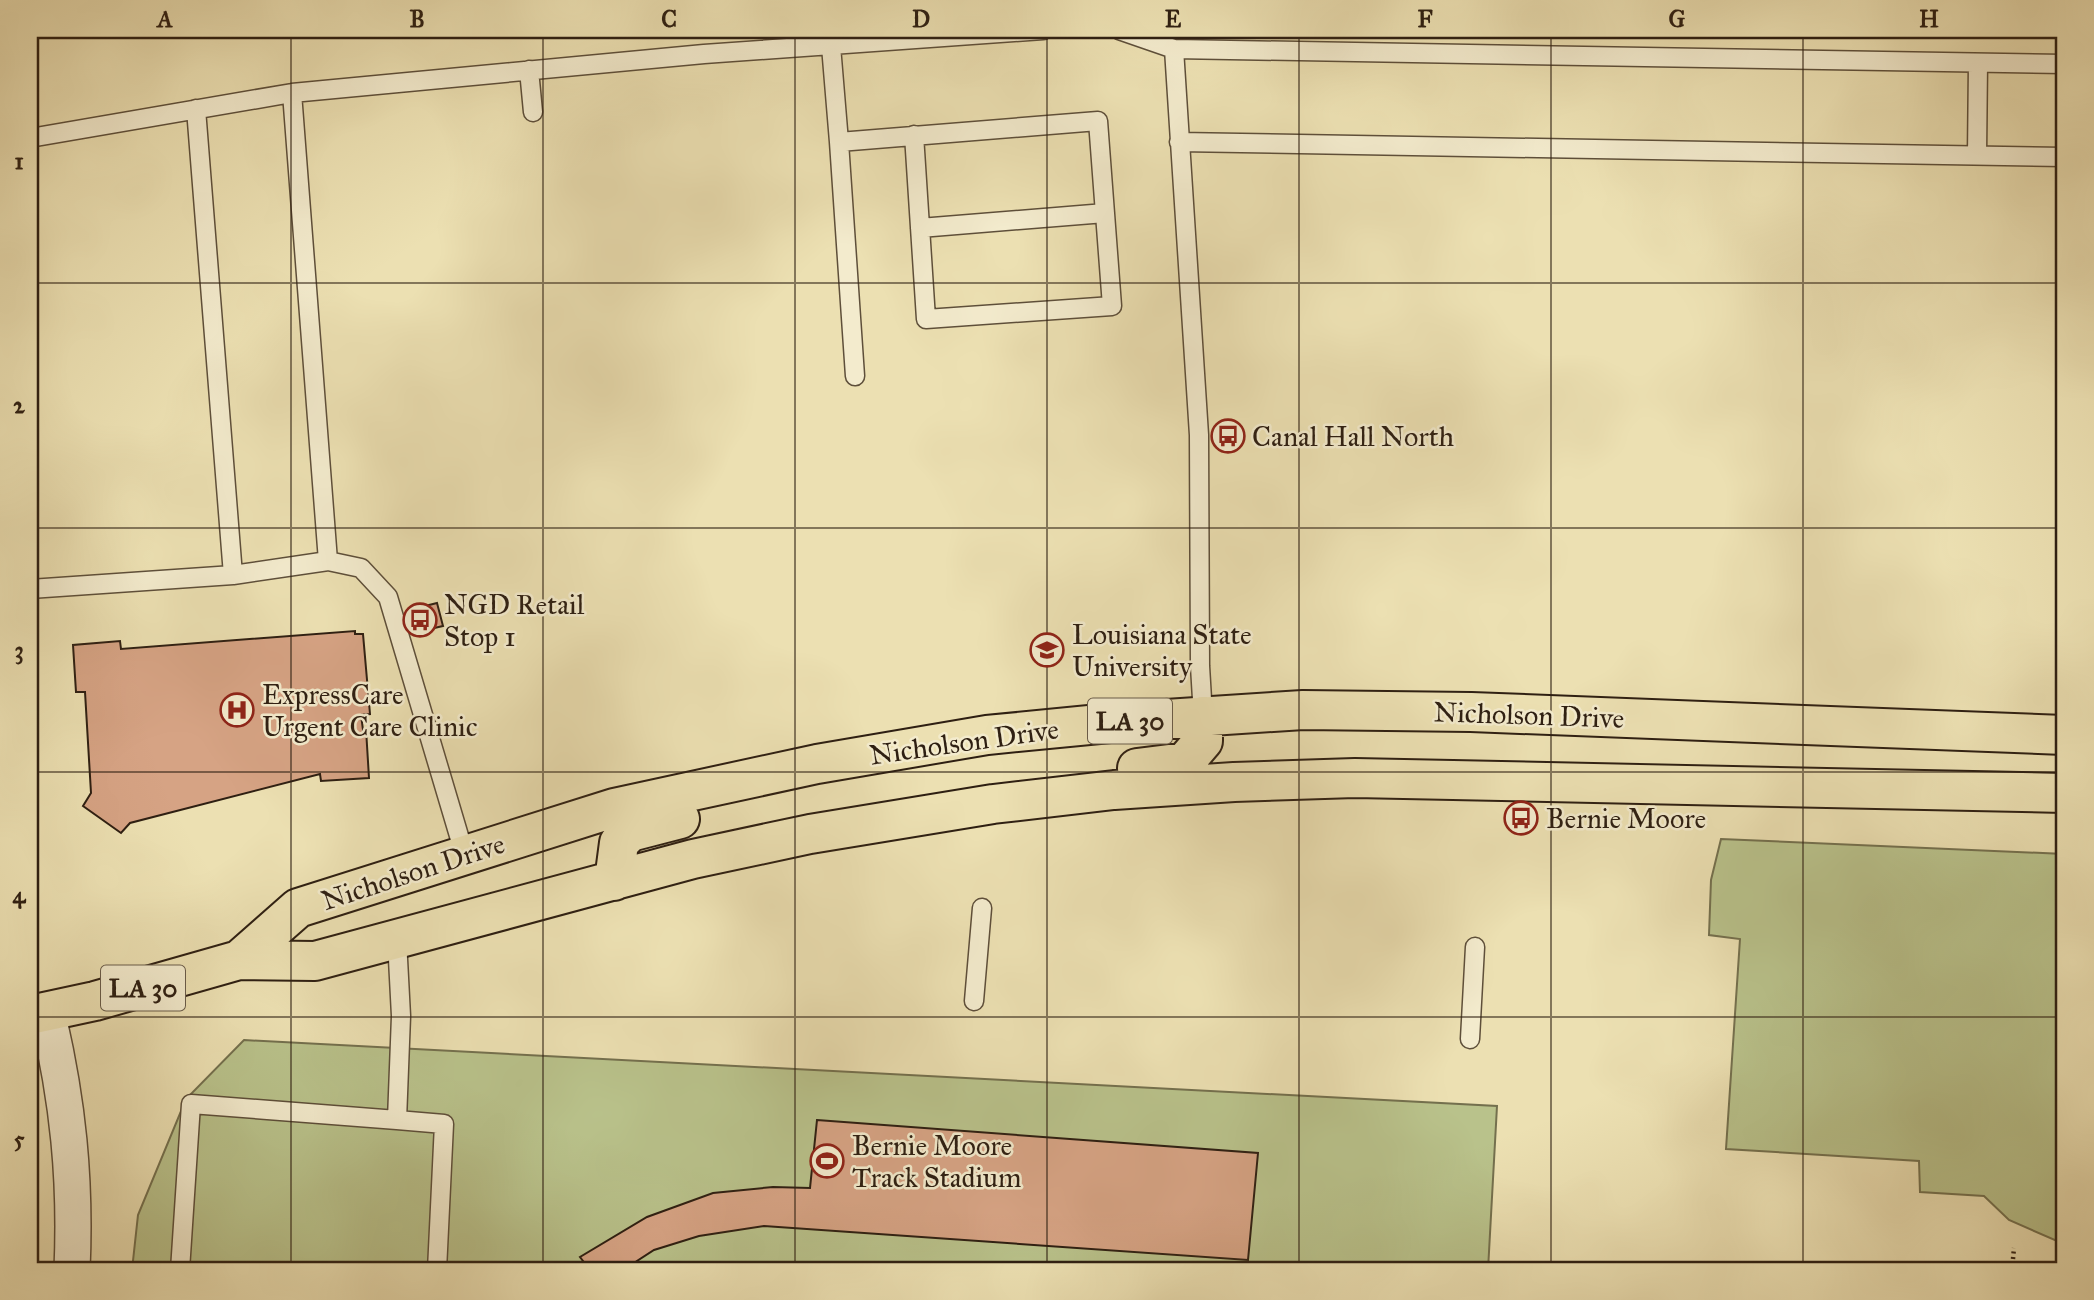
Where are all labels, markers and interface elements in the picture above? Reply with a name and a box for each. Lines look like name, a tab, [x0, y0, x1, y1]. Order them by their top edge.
text: A	[155, 5, 173, 33]
text: B	[409, 5, 425, 33]
text: C	[661, 5, 677, 33]
text: D	[912, 5, 930, 33]
text: E	[1165, 5, 1182, 33]
text: F	[1417, 5, 1433, 33]
text: G	[1669, 5, 1686, 33]
text: H	[1919, 5, 1939, 33]
text: 1	[14, 147, 24, 175]
text: 2	[13, 391, 25, 419]
bus stop icon: Canal Hall North	[1209, 417, 1247, 455]
place label: Canal Hall North	[1252, 419, 1455, 454]
place label: NGD Retail Stop 1	[444, 587, 585, 654]
bus stop icon: NGD Retail Stop 1	[401, 601, 439, 639]
place label: Louisiana State University	[1072, 617, 1252, 684]
school or university icon: Louisiana State University	[1028, 631, 1066, 669]
text: 3	[14, 636, 24, 665]
place label: ExpressCare Urgent Care Clinic	[262, 677, 477, 744]
hospital icon: ExpressCare Urgent Care Clinic	[218, 691, 256, 729]
street label: Nicholson Drive	[1433, 694, 1625, 736]
road number: LA 30	[1088, 698, 1172, 744]
street label: Nicholson Drive	[867, 711, 1061, 773]
bus stop icon: Bernie Moore	[1502, 799, 1540, 837]
place label: Bernie Moore	[1546, 801, 1706, 836]
street label: Nicholson Drive	[317, 826, 509, 918]
text: 4	[13, 881, 27, 909]
road number: LA 30	[101, 965, 185, 1010]
text: 5	[14, 1125, 25, 1153]
place label: Bernie Moore Track Stadium	[852, 1128, 1022, 1195]
sports icon: Bernie Moore Track Stadium	[808, 1142, 846, 1180]

